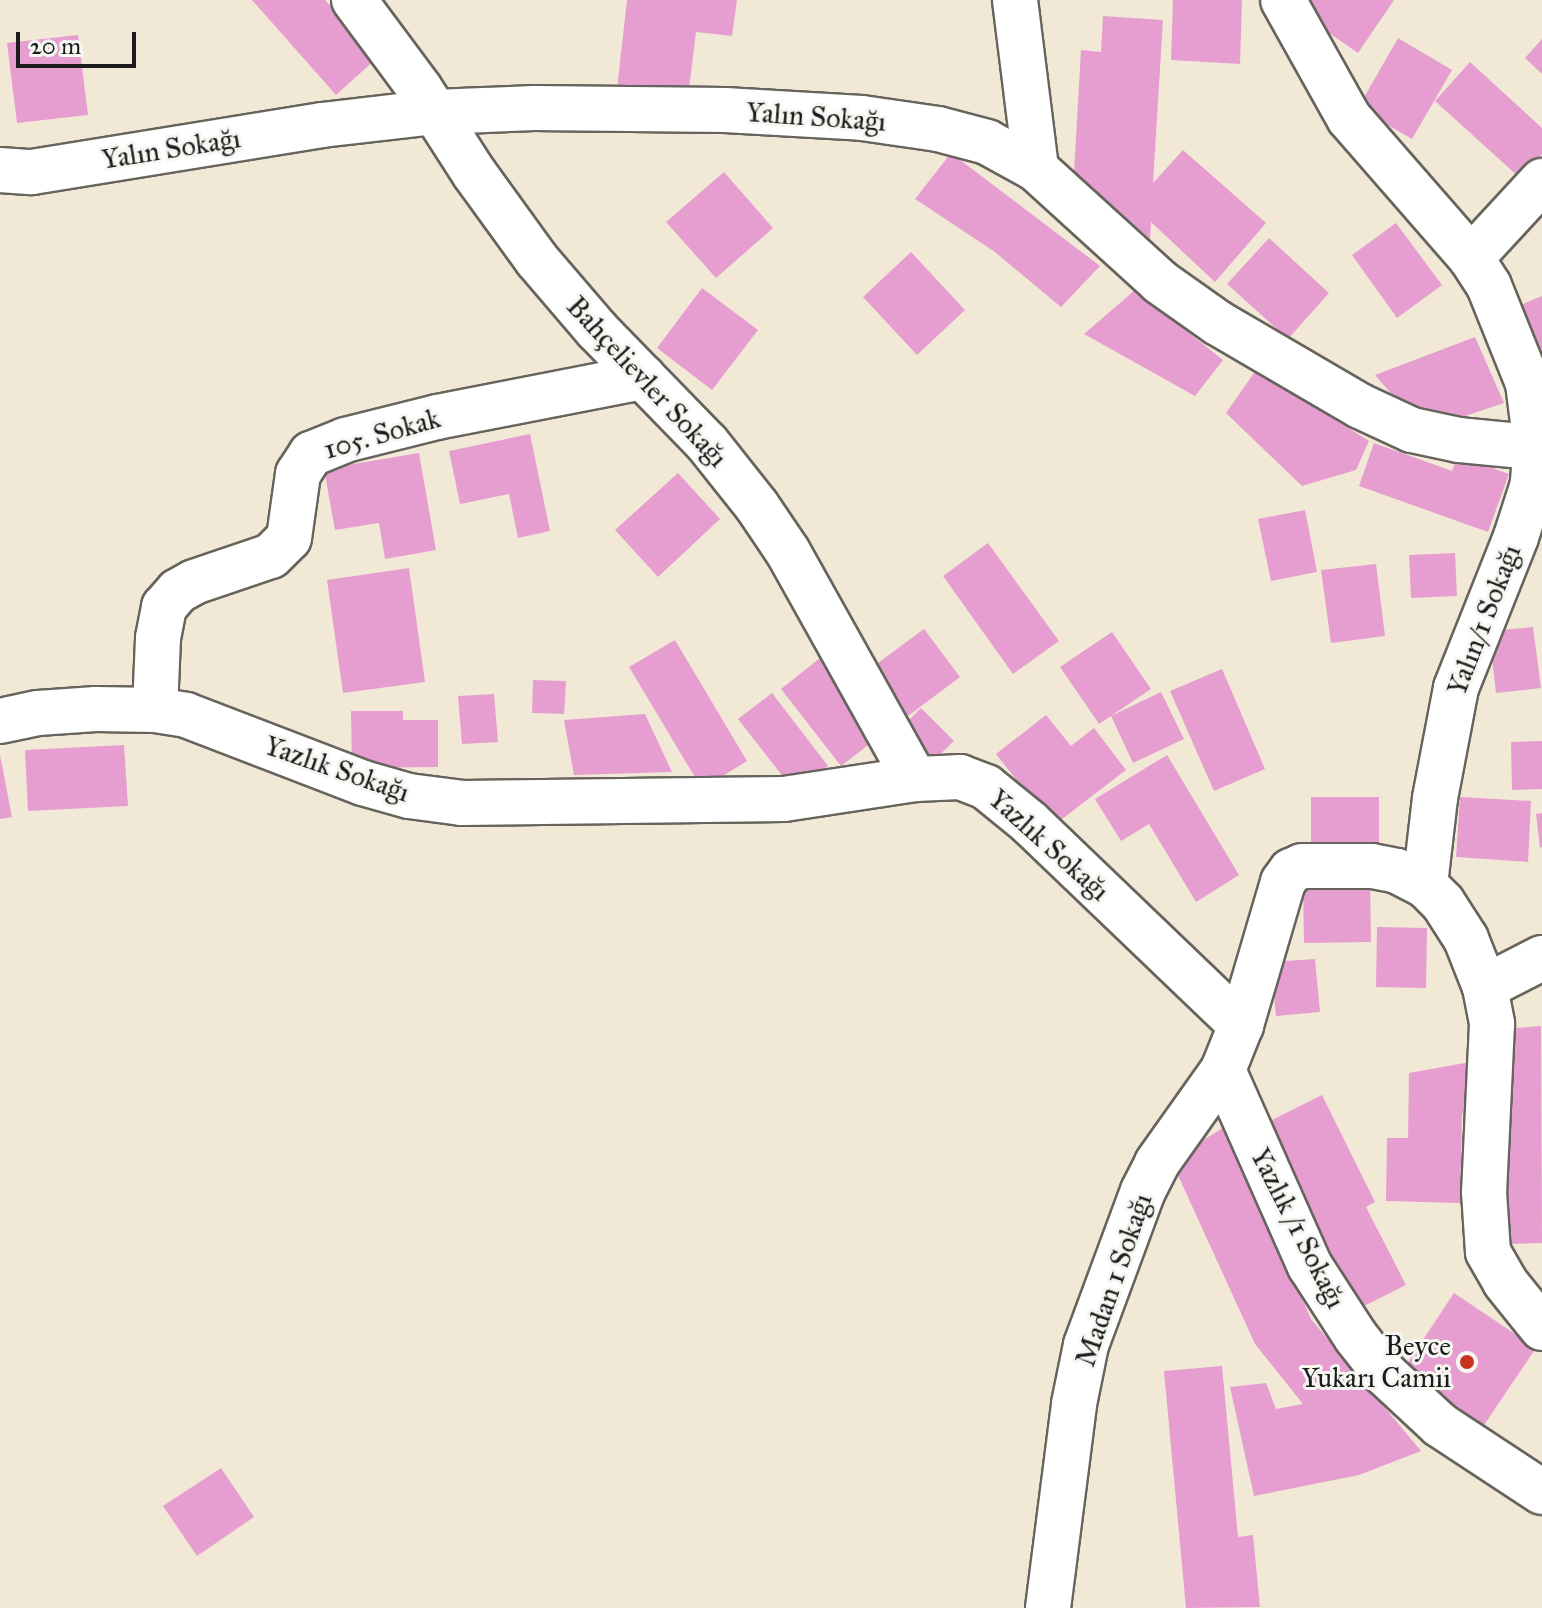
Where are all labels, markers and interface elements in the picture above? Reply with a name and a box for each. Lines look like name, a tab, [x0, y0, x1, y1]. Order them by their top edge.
scale bar	[20, 16, 140, 66]
text: 20 m	[30, 31, 81, 61]
street label: Yalın Sokağı	[745, 95, 887, 139]
street label: Yalın Sokağı	[99, 121, 243, 177]
street label: Bahçelievler Sokağı	[559, 290, 735, 474]
street label: 105. Sokak	[320, 401, 444, 467]
street label: Yalın/1 Sokağı	[1440, 540, 1528, 700]
street label: Yazlık Sokağı	[260, 729, 414, 809]
street label: Yazlık Sokağı	[982, 782, 1116, 908]
street label: Yazlık /1 Sokağı	[1243, 1142, 1353, 1314]
street label: Madan 1 Sokağı	[1069, 1189, 1159, 1371]
place label: Beyce Yukarı Camii	[1301, 1329, 1451, 1395]
marker: Beyce Yukarı Camii	[1458, 1353, 1476, 1371]

